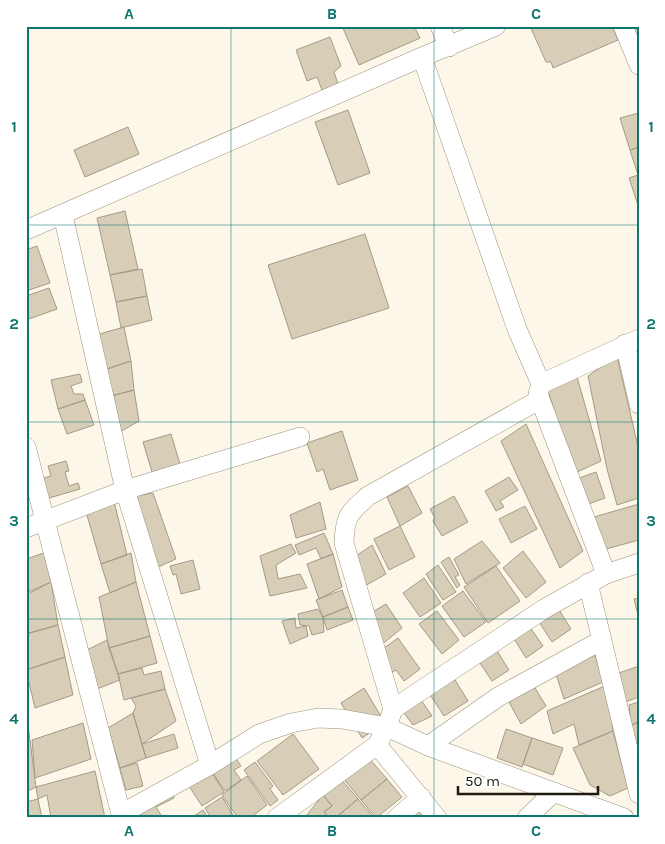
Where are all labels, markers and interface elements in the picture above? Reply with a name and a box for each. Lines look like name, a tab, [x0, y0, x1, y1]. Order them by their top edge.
text: A	[124, 4, 134, 23]
text: B	[327, 4, 337, 23]
text: C	[531, 4, 541, 23]
text: 1	[11, 117, 17, 136]
text: 1	[648, 117, 654, 136]
text: 2	[9, 314, 19, 333]
text: 2	[646, 314, 656, 333]
text: 3	[9, 511, 19, 530]
text: 3	[646, 511, 656, 530]
text: 4	[9, 709, 19, 728]
text: 4	[646, 709, 656, 728]
scale bar	[458, 764, 598, 796]
text: 50 m	[465, 772, 500, 790]
text: A	[124, 821, 134, 840]
text: B	[327, 821, 337, 840]
text: C	[531, 821, 541, 840]

